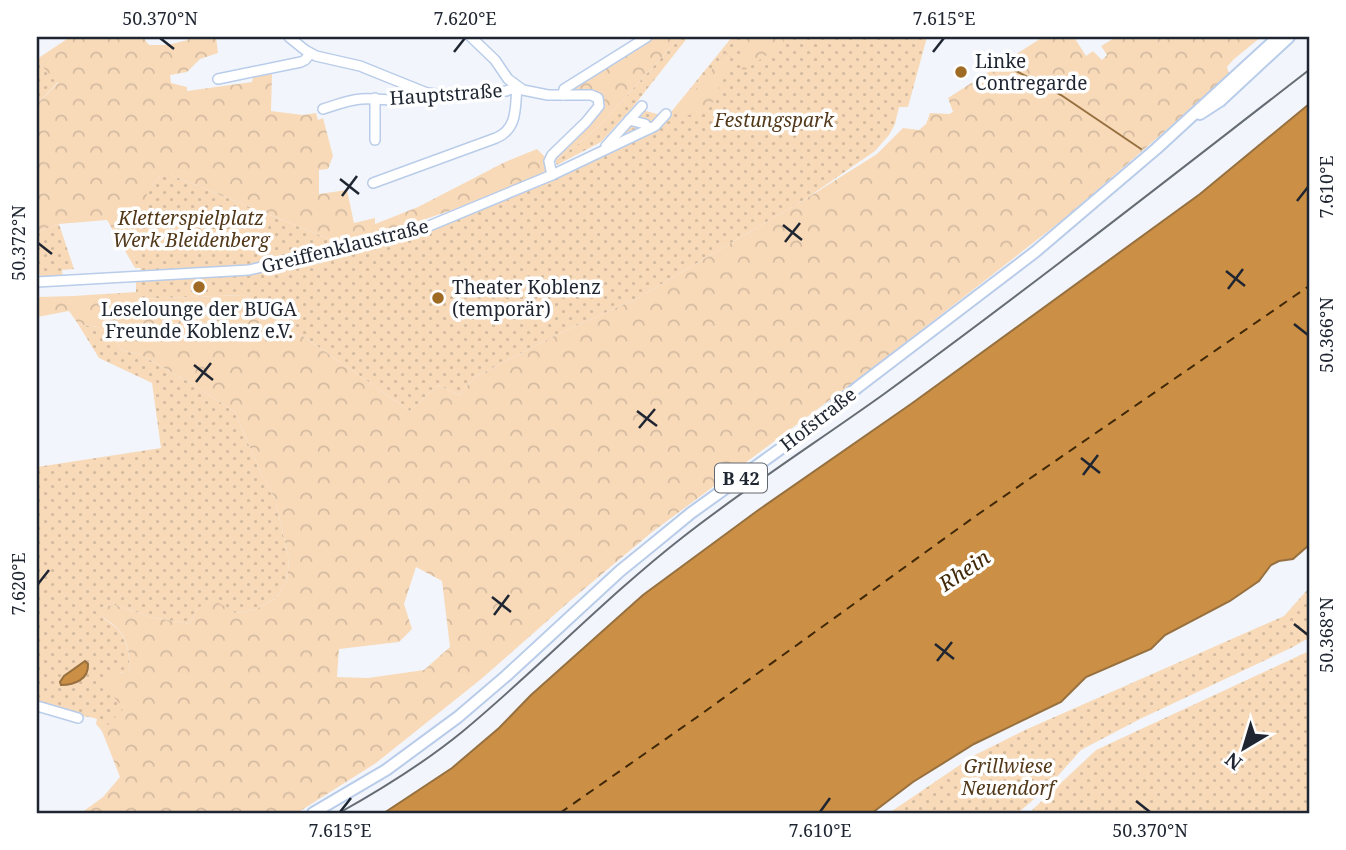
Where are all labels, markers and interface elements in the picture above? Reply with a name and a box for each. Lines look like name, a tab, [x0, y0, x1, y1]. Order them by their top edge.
text: 50.370°N	[122, 6, 198, 30]
text: 7.620°E	[433, 6, 497, 30]
text: 7.615°E	[912, 6, 976, 30]
place label: Linke Contregarde	[975, 48, 1087, 96]
marker: Linke Contregarde	[953, 64, 969, 80]
street label: Hauptstraße	[389, 77, 503, 111]
park label: Festungspark	[713, 107, 835, 133]
text: 7.610°E	[1314, 155, 1338, 219]
text: 50.372°N	[6, 205, 30, 281]
park label: Kletterspielplatz Werk Bleidenberg	[113, 205, 271, 253]
street label: Greiffenklaustraße	[259, 213, 431, 279]
place label: Theater Koblenz (temporär)	[452, 274, 601, 322]
marker: Leselounge der BUGA Freunde Koblenz e.V.	[191, 279, 207, 295]
marker: Theater Koblenz (temporär)	[430, 290, 446, 306]
place label: Leselounge der BUGA Freunde Koblenz e.V.	[101, 296, 298, 344]
text: 50.366°N	[1314, 297, 1338, 373]
street label: Hofstraße	[775, 381, 861, 457]
road number: B 42	[715, 464, 767, 492]
water label: Rhein	[932, 543, 995, 598]
text: 7.620°E	[6, 552, 30, 616]
text: 50.368°N	[1314, 597, 1338, 673]
north arrow	[1210, 714, 1280, 784]
text: N	[1220, 747, 1247, 776]
park label: Grillwiese Neuendorf	[961, 753, 1058, 801]
text: 7.615°E	[308, 818, 372, 842]
text: 7.610°E	[788, 818, 852, 842]
text: 50.370°N	[1112, 818, 1188, 842]

